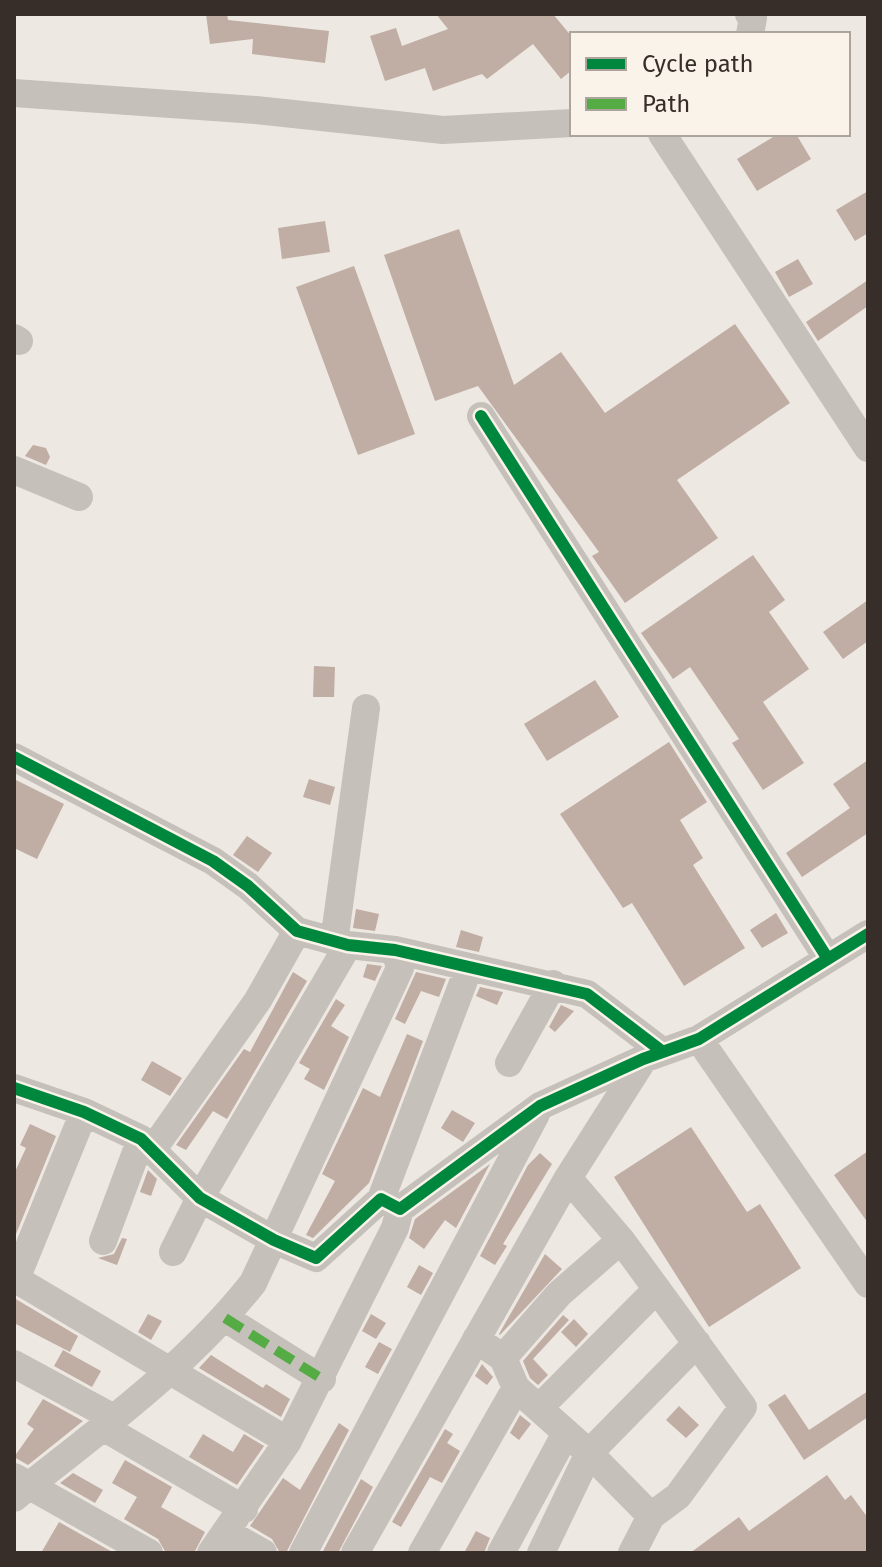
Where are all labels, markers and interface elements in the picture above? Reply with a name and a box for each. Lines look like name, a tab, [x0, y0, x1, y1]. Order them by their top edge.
legend	[570, 32, 850, 136]
text: Cycle path	[642, 50, 754, 78]
text: Path	[642, 90, 690, 118]

